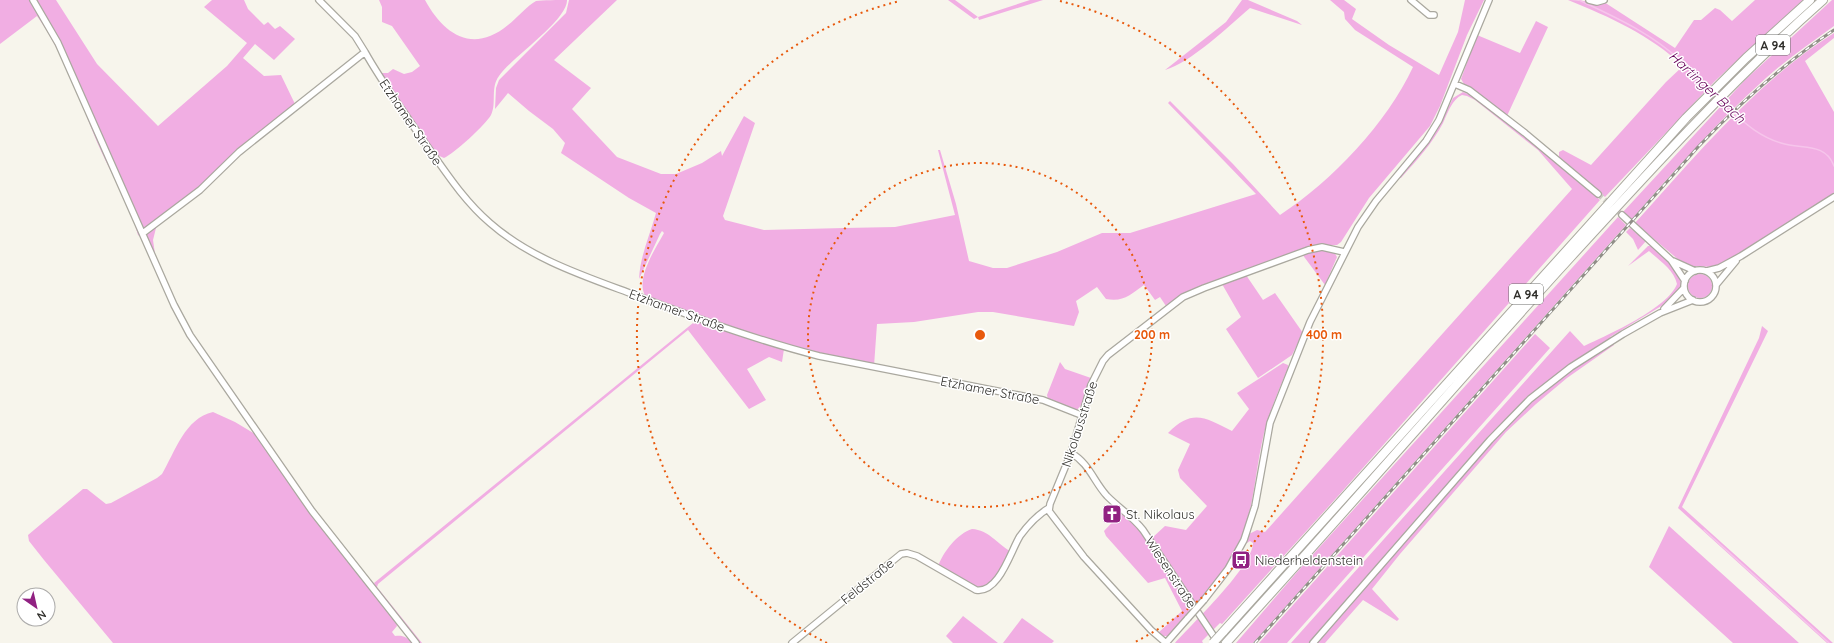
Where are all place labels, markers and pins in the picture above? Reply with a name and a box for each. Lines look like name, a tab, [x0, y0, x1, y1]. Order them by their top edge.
centre of rings	[973, 328, 987, 342]
church icon: St. Nikolaus	[1101, 503, 1123, 525]
place label: St. Nikolaus	[1126, 506, 1195, 522]
bus stop icon: Niederheldenstein	[1230, 549, 1252, 571]
place label: Niederheldenstein	[1255, 552, 1363, 568]

